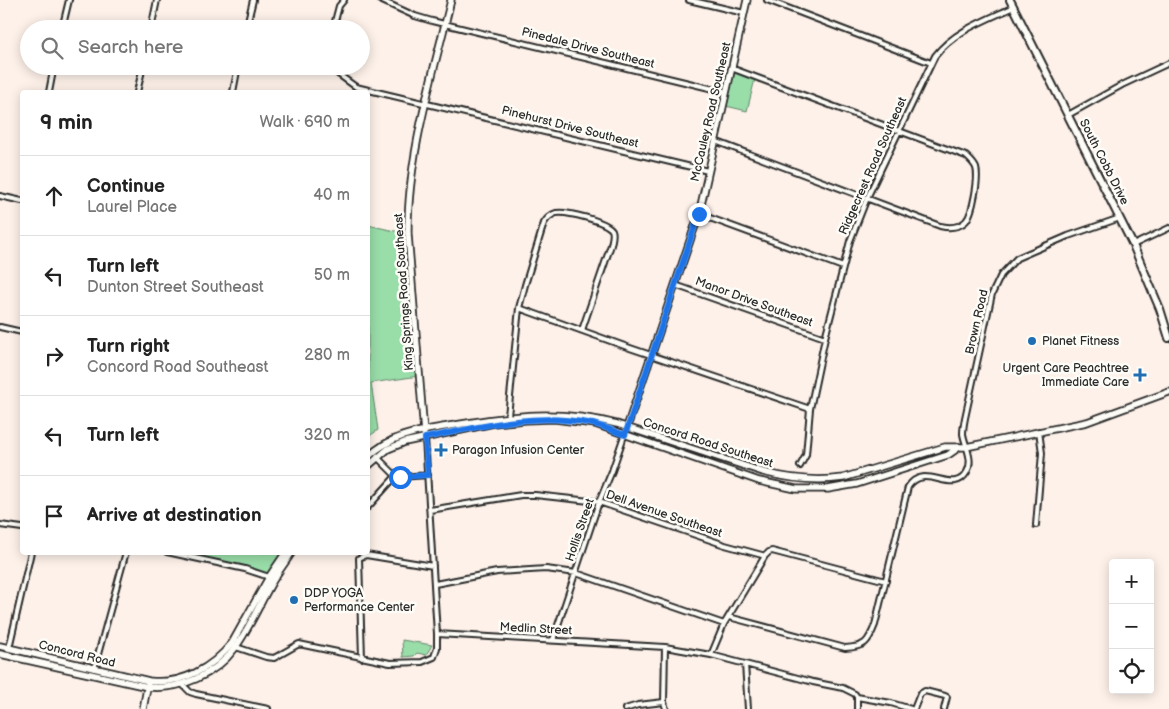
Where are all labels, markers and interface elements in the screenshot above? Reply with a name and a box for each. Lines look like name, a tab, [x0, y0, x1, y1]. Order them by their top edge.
search box	[20, 20, 370, 75]
street label: Pinedale Drive Southeast	[520, 24, 656, 72]
icon: search	[38, 34, 66, 62]
text: Search here	[78, 36, 183, 59]
street label: McCauley Road Southeast	[688, 40, 734, 183]
street label: Ridgecrest Road Southeast	[836, 94, 910, 237]
street label: Pinehurst Drive Southeast	[500, 103, 640, 151]
text: 9 min	[40, 110, 93, 135]
text: Walk · 690 m	[259, 113, 350, 132]
street label: South Cobb Drive	[1076, 116, 1132, 208]
text: Continue	[87, 175, 165, 198]
icon: ahead	[40, 182, 68, 210]
text: 40 m	[313, 186, 350, 205]
text: Laurel Place	[87, 198, 177, 217]
route end	[688, 203, 711, 226]
street label: King Springs Road Southeast	[391, 212, 417, 371]
text: Turn left	[87, 255, 159, 278]
icon: left	[40, 262, 68, 290]
text: 50 m	[314, 266, 350, 285]
street label: Manor Drive Southeast	[693, 274, 815, 330]
text: Dunton Street Southeast	[87, 278, 264, 297]
street label: Brown Road	[962, 288, 992, 356]
place label: Planet Fitness	[1042, 334, 1119, 349]
text: Turn right	[87, 335, 170, 358]
marker: Planet Fitness	[1026, 335, 1038, 347]
icon: right	[40, 342, 68, 370]
text: 280 m	[304, 346, 350, 365]
text: Concord Road Southeast	[87, 358, 268, 377]
place label: Urgent Care Peachtree Immediate Care	[1003, 361, 1129, 390]
marker: Urgent Care Peachtree Immediate Care	[1133, 368, 1147, 382]
street label: Concord Road Southeast	[641, 415, 775, 471]
icon: left	[40, 422, 68, 450]
text: Turn left	[87, 424, 159, 447]
text: 320 m	[304, 426, 350, 445]
marker: Paragon Infusion Center	[434, 443, 448, 457]
place label: Paragon Infusion Center	[452, 443, 585, 458]
route start	[389, 466, 412, 489]
street label: Dell Avenue Southeast	[604, 487, 724, 541]
street label: Hollis Street	[562, 496, 598, 563]
icon: arrive	[40, 502, 68, 530]
text: Arrive at destination	[87, 504, 262, 527]
map controls	[1109, 559, 1154, 694]
button: +	[1109, 559, 1154, 604]
place label: DDP YOGA Performance Center	[304, 586, 415, 615]
marker: DDP YOGA Performance Center	[288, 594, 300, 606]
button: −	[1109, 604, 1154, 649]
street label: Medlin Street	[499, 620, 573, 638]
street label: Concord Road	[37, 637, 117, 671]
button: locate	[1109, 649, 1154, 694]

